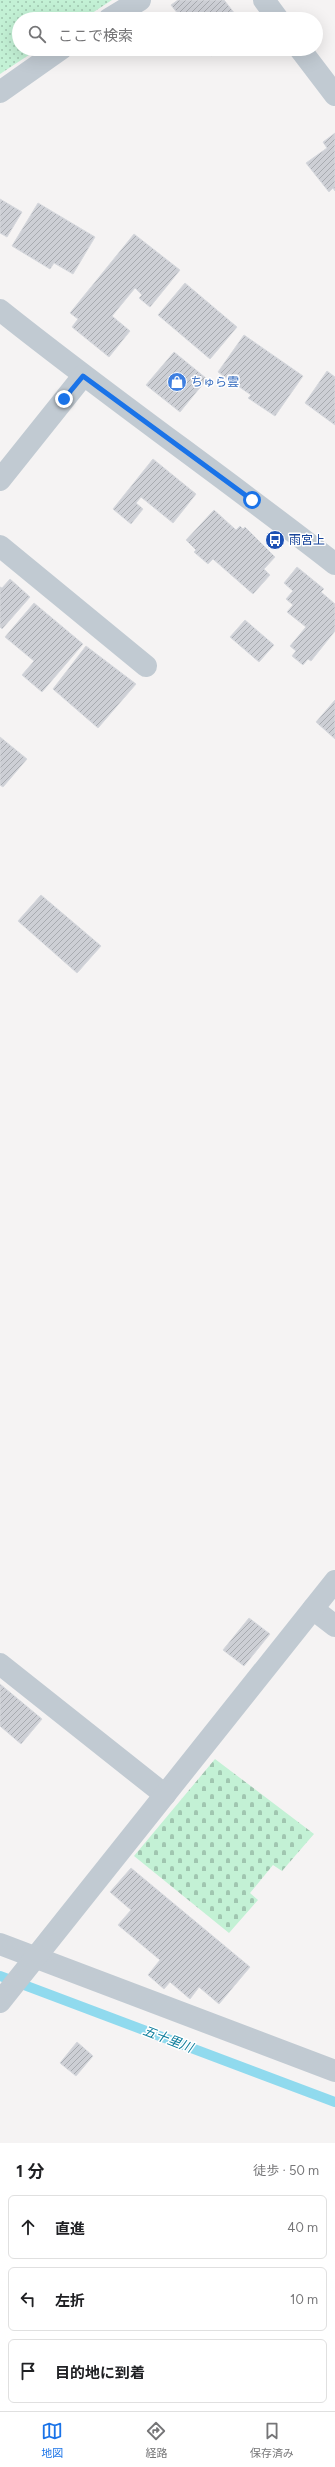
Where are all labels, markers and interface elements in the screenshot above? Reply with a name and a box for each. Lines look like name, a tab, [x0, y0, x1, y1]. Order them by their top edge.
search box	[12, 12, 323, 56]
icon: search	[26, 23, 48, 45]
text: ここで検索	[58, 27, 133, 45]
shop icon: ちゅら雲	[166, 371, 188, 393]
place label: ちゅら雲	[191, 375, 239, 389]
route end	[55, 390, 73, 408]
route start	[243, 491, 261, 509]
bus stop icon: 雨宮上	[264, 529, 286, 551]
place label: 雨宮上	[289, 533, 325, 547]
water label: 五十里川	[141, 2023, 197, 2056]
text: 1 分	[16, 2161, 44, 2181]
text: 徒歩 · 50 m	[253, 2163, 319, 2178]
icon: ahead	[17, 2216, 39, 2238]
text: 直進	[55, 2220, 85, 2238]
text: 40 m	[287, 2220, 318, 2235]
icon: left	[17, 2288, 39, 2310]
text: 左折	[55, 2292, 85, 2310]
text: 10 m	[290, 2292, 318, 2307]
icon: arrive	[17, 2360, 39, 2382]
text: 目的地に到着	[55, 2364, 145, 2382]
tab: 地図	[41, 2420, 63, 2460]
tab: 経路	[145, 2420, 167, 2460]
tab: 保存済み	[250, 2420, 294, 2460]

